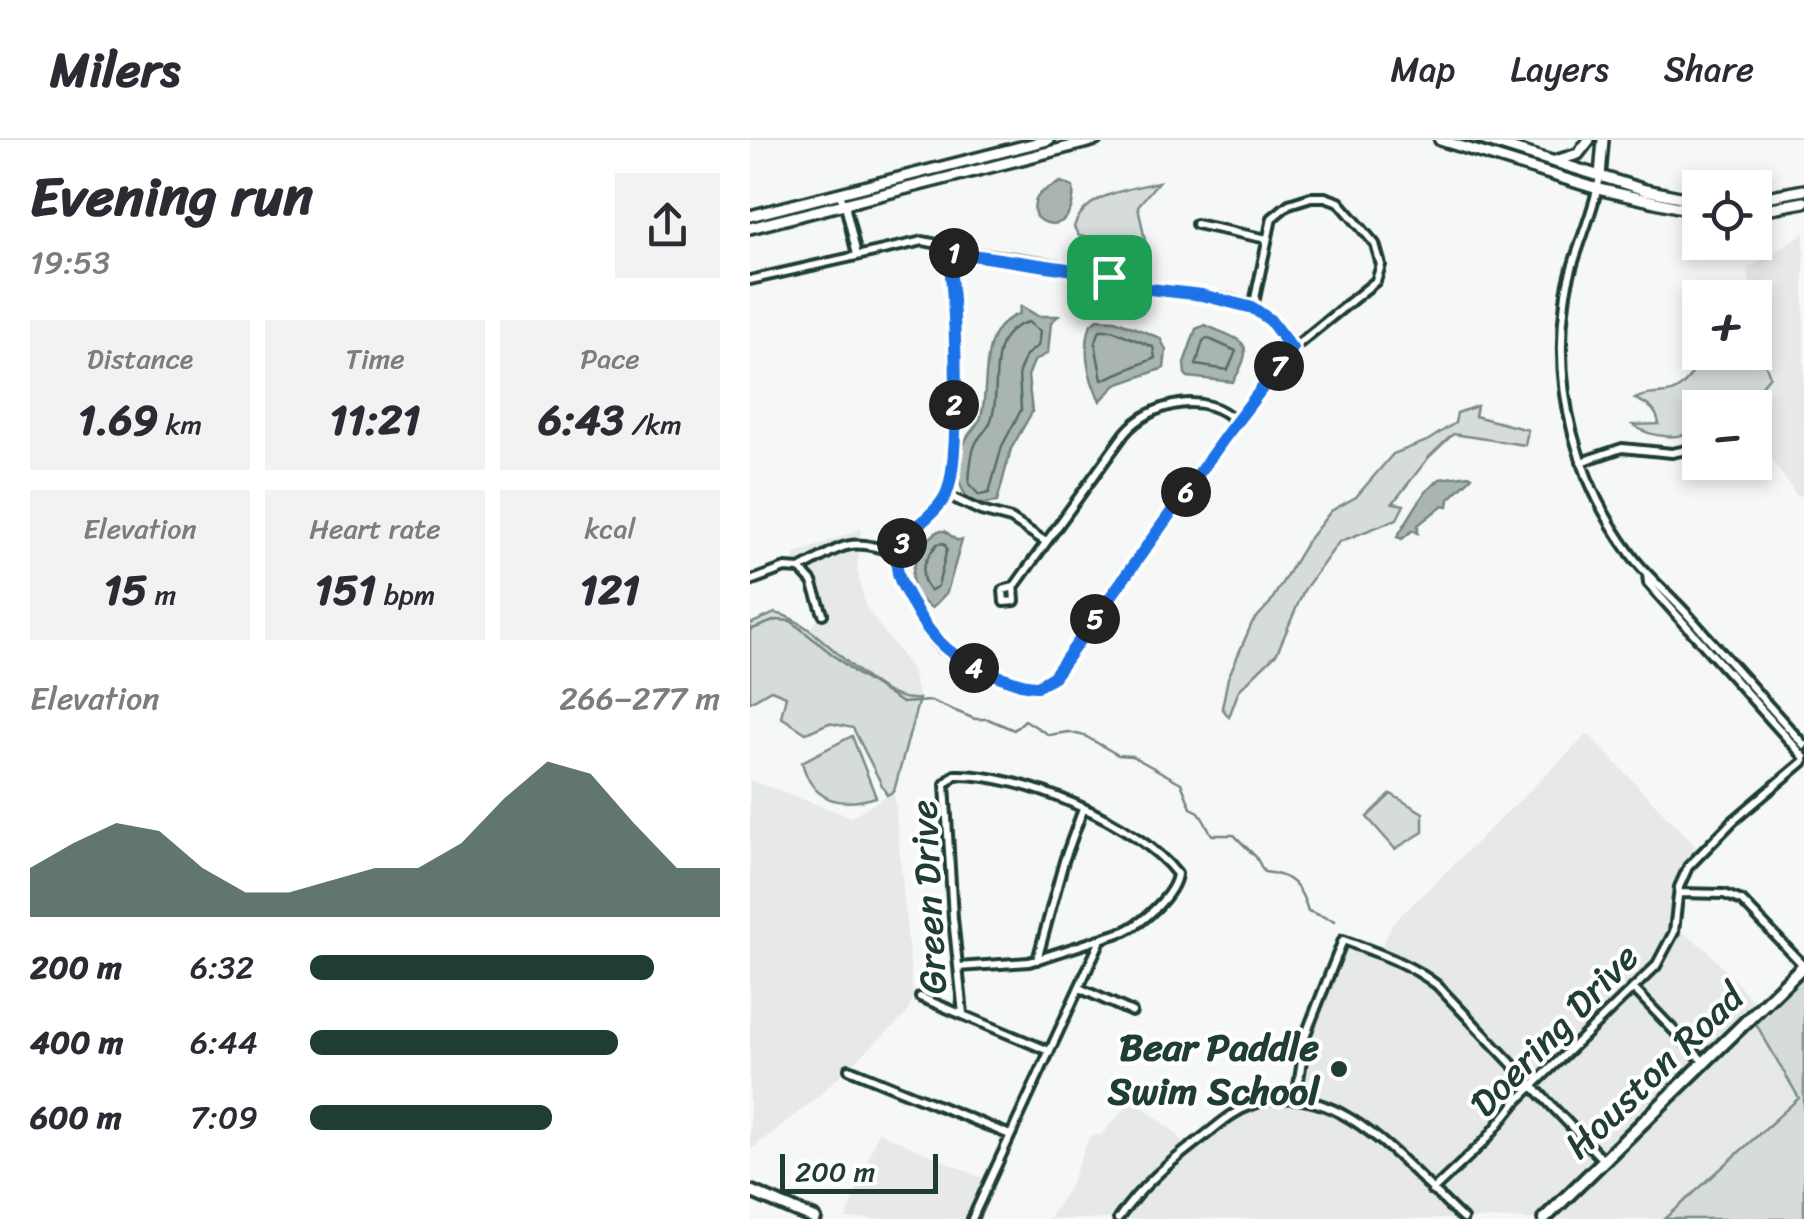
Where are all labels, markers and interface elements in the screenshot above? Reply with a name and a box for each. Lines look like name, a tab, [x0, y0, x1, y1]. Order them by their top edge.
text: Milers	[50, 27, 180, 112]
text: Map	[1391, 38, 1455, 100]
text: Layers	[1510, 38, 1609, 100]
text: Share	[1664, 38, 1754, 100]
text: Evening run	[30, 148, 313, 245]
map controls	[1682, 170, 1772, 480]
button: locate	[1682, 170, 1772, 260]
button: share	[615, 173, 720, 278]
pin: 1	[929, 228, 979, 278]
text: 1	[948, 228, 960, 277]
text: 19:53	[30, 234, 110, 291]
pin	[1067, 235, 1152, 320]
icon: arrive	[1082, 250, 1137, 305]
button: +	[1682, 280, 1772, 370]
text: Distance	[87, 334, 193, 383]
text: Time	[345, 334, 405, 383]
text: Pace	[580, 334, 640, 383]
pin: 7	[1254, 341, 1304, 391]
text: 7	[1271, 341, 1287, 390]
pin: 2	[929, 380, 979, 430]
text: 2	[946, 380, 962, 429]
text: 1.69	[78, 383, 158, 457]
text: 11:21	[330, 383, 420, 457]
text: 6:43	[538, 383, 624, 457]
button: −	[1682, 390, 1772, 480]
text: km	[158, 400, 202, 449]
text: /km	[624, 400, 682, 449]
pin: 6	[1161, 467, 1211, 517]
text: 6	[1178, 467, 1194, 516]
text: Elevation	[83, 504, 197, 553]
text: Heart rate	[309, 504, 441, 553]
text: kcal	[585, 504, 635, 553]
pin: 3	[877, 518, 927, 568]
text: 3	[894, 518, 910, 567]
text: 15	[104, 553, 147, 627]
text: 151	[315, 553, 376, 627]
text: 121	[580, 553, 640, 627]
text: m	[147, 570, 176, 619]
text: bpm	[376, 570, 435, 619]
pin: 5	[1070, 594, 1120, 644]
text: 5	[1086, 594, 1104, 643]
pin: 4	[949, 643, 999, 693]
text: 4	[965, 643, 983, 692]
text: Elevation	[30, 670, 160, 727]
text: 266–277 m	[559, 670, 720, 727]
street label: Green Drive	[890, 798, 967, 996]
street label: Doering Drive	[1453, 927, 1656, 1134]
text: 200 m	[30, 939, 122, 996]
text: 6:32	[190, 939, 254, 996]
street label: Houston Road	[1548, 965, 1763, 1176]
text: 400 m	[30, 1014, 123, 1071]
text: 6:44	[190, 1014, 258, 1071]
place label: Bear Paddle Swim School	[1107, 1014, 1321, 1125]
marker: Bear Paddle Swim School	[1328, 1058, 1350, 1080]
text: 600 m	[30, 1089, 122, 1146]
text: 7:09	[190, 1089, 258, 1146]
text: 200 m	[795, 1147, 875, 1196]
scale bar	[780, 1149, 938, 1194]

